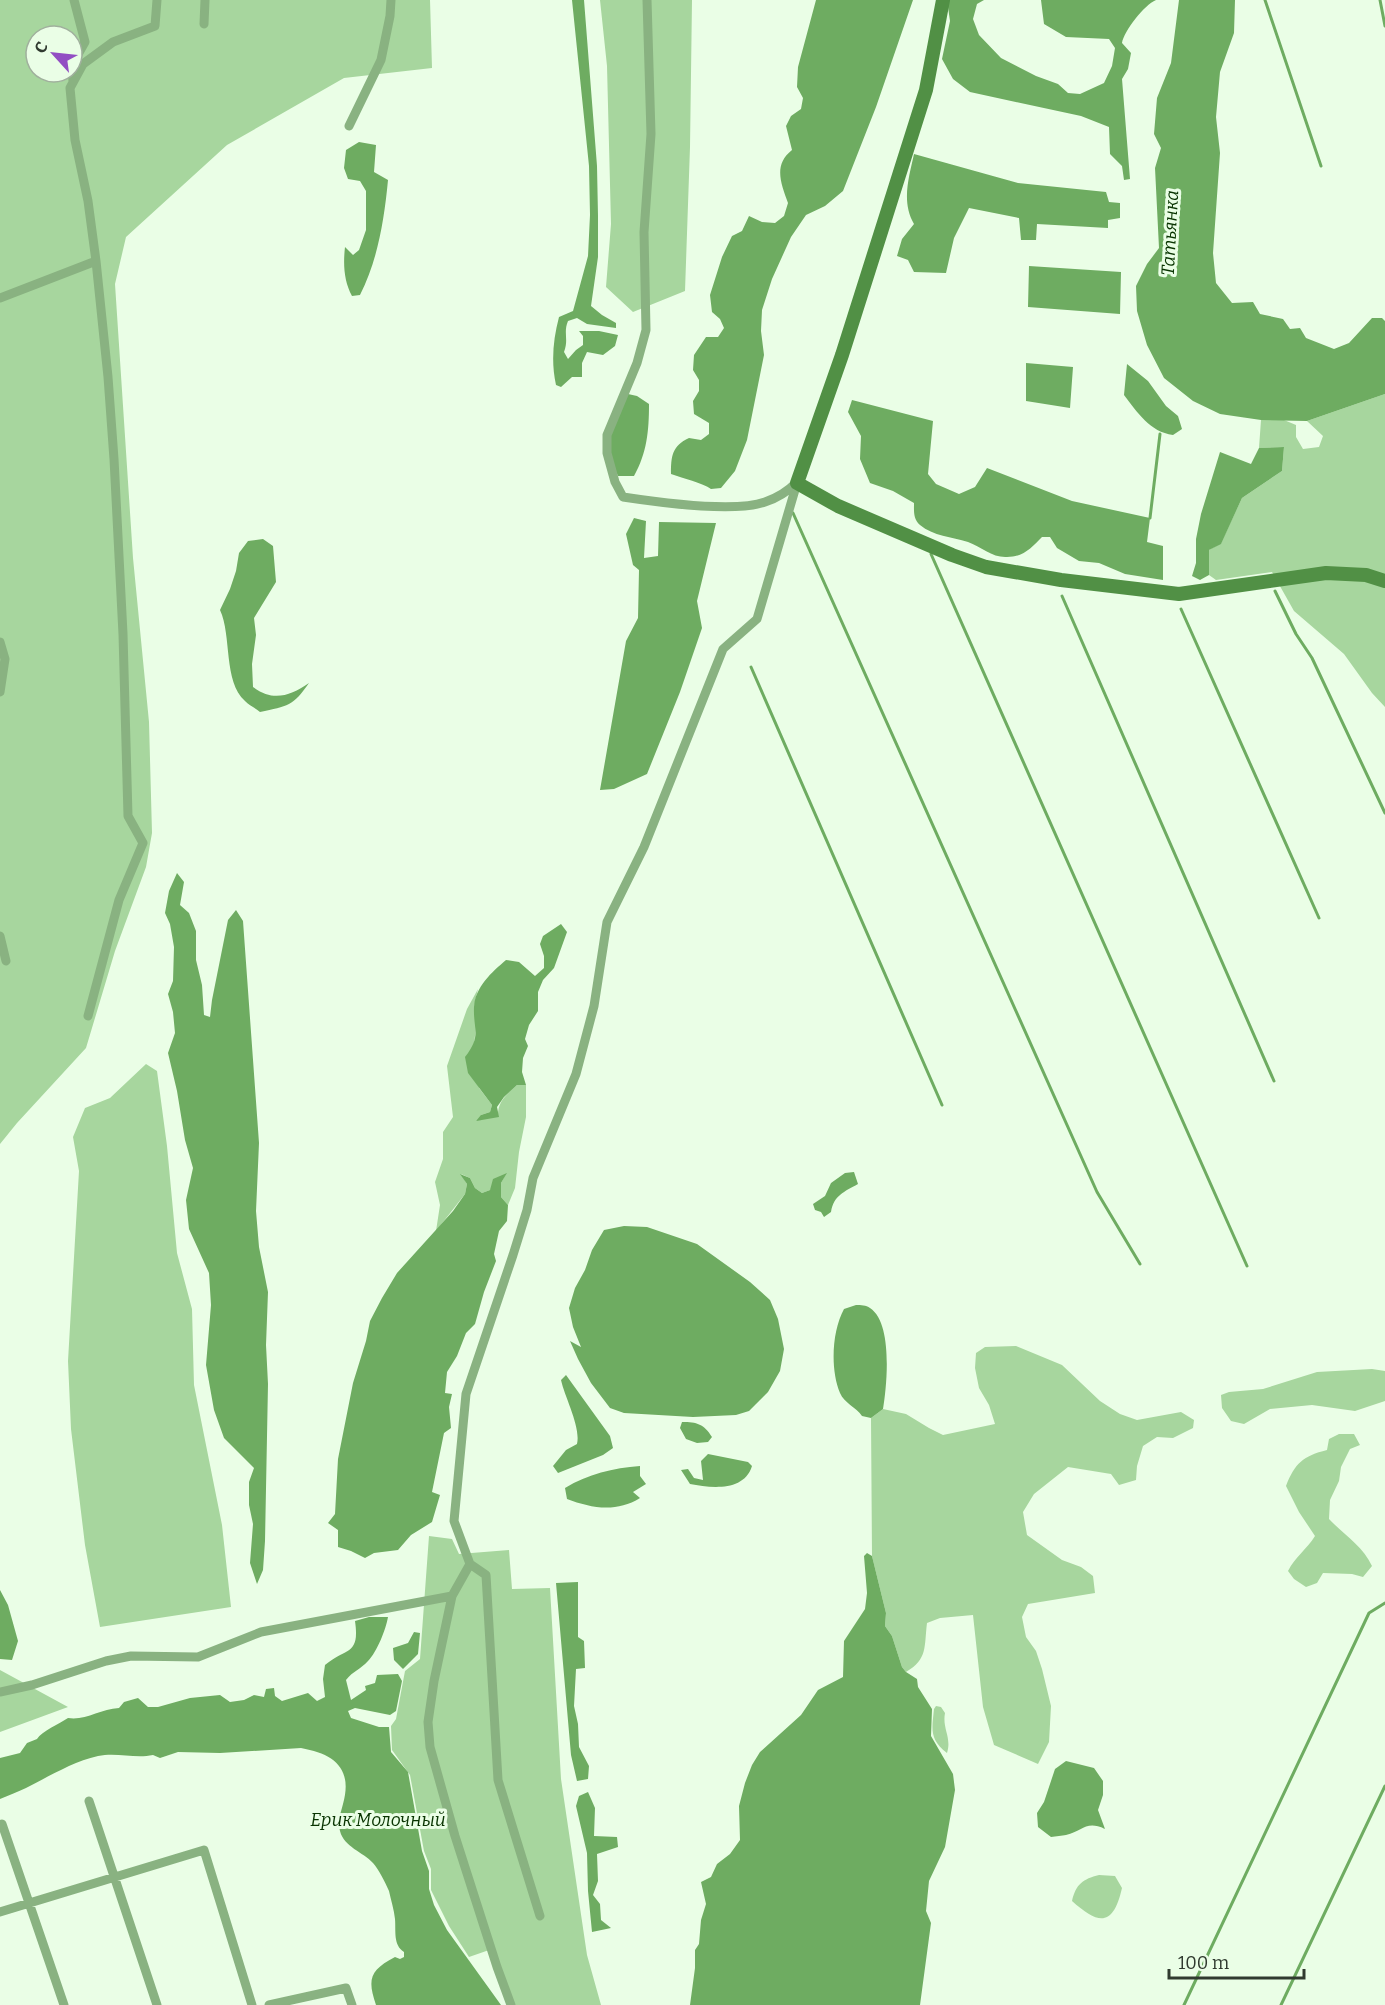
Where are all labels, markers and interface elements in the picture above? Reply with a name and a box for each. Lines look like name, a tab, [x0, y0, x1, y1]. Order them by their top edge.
north arrow	[24, 24, 84, 84]
text: С	[30, 39, 52, 56]
water label: Татьянка	[1157, 190, 1183, 276]
water label: Ерик Молочный	[310, 1809, 446, 1831]
scale bar	[1169, 1942, 1304, 1980]
text: 100 m	[1178, 1952, 1229, 1974]

